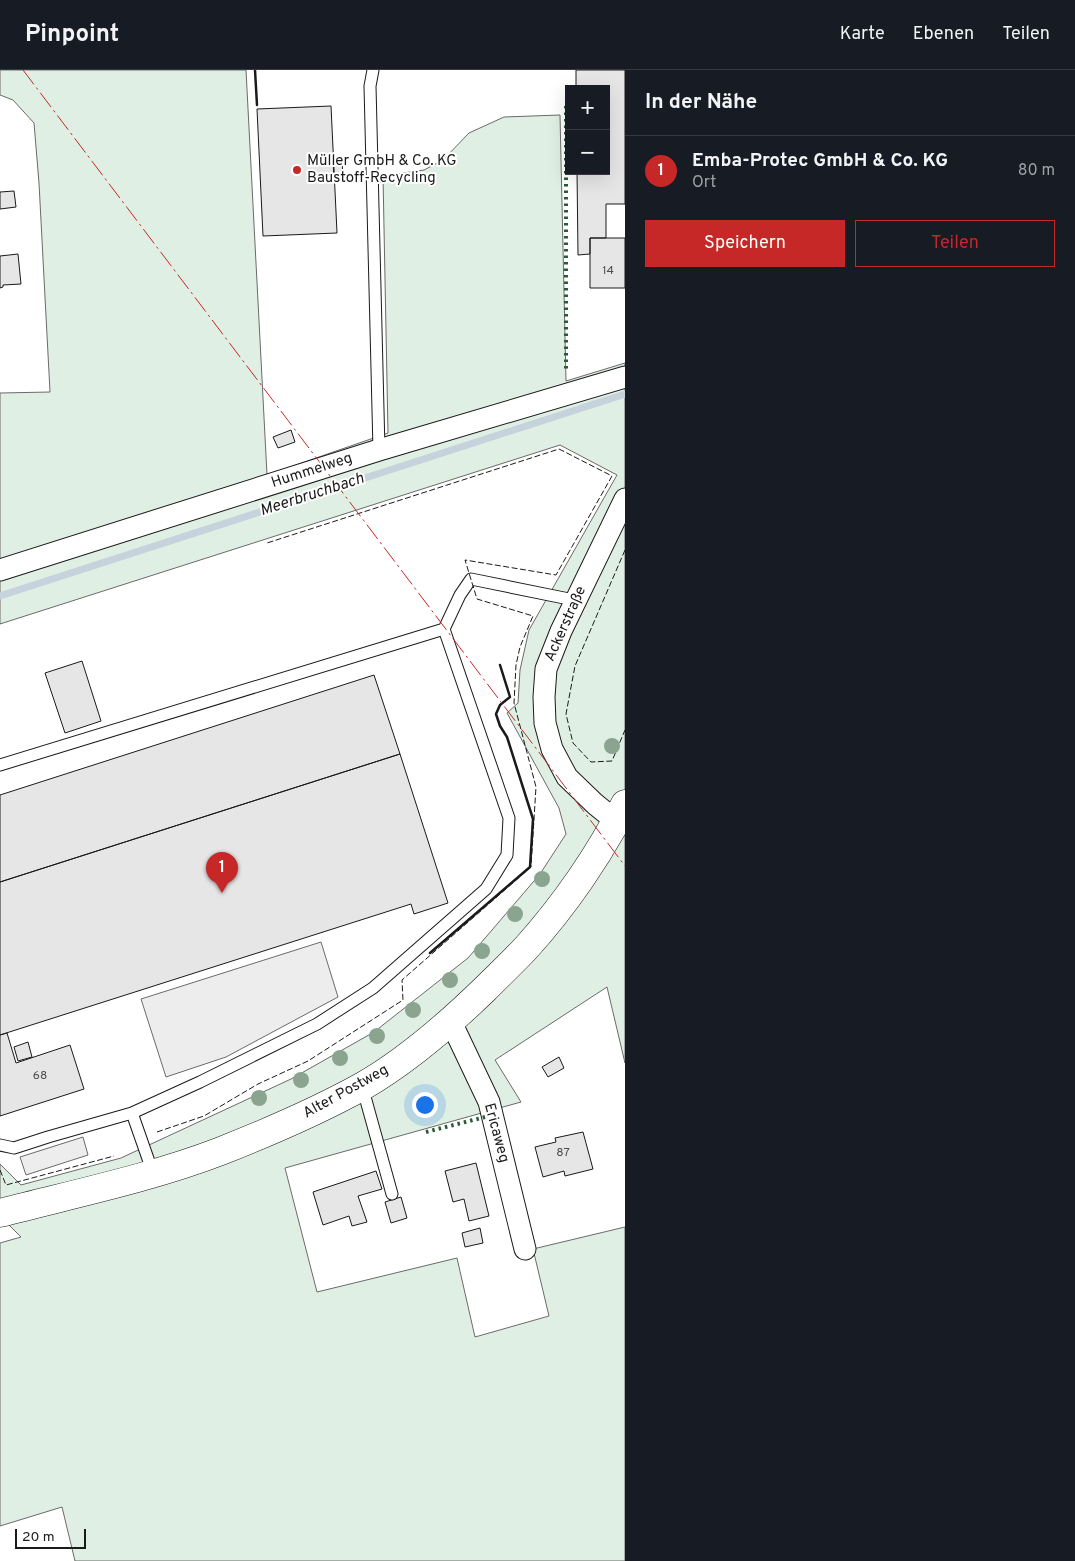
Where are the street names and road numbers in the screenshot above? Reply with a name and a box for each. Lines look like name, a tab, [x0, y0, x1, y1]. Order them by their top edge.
street label: Hummelweg	[269, 449, 355, 493]
street label: Ackerstraße	[541, 583, 591, 665]
street label: Alter Postweg	[300, 1061, 392, 1123]
street label: Ericaweg	[479, 1101, 513, 1165]

